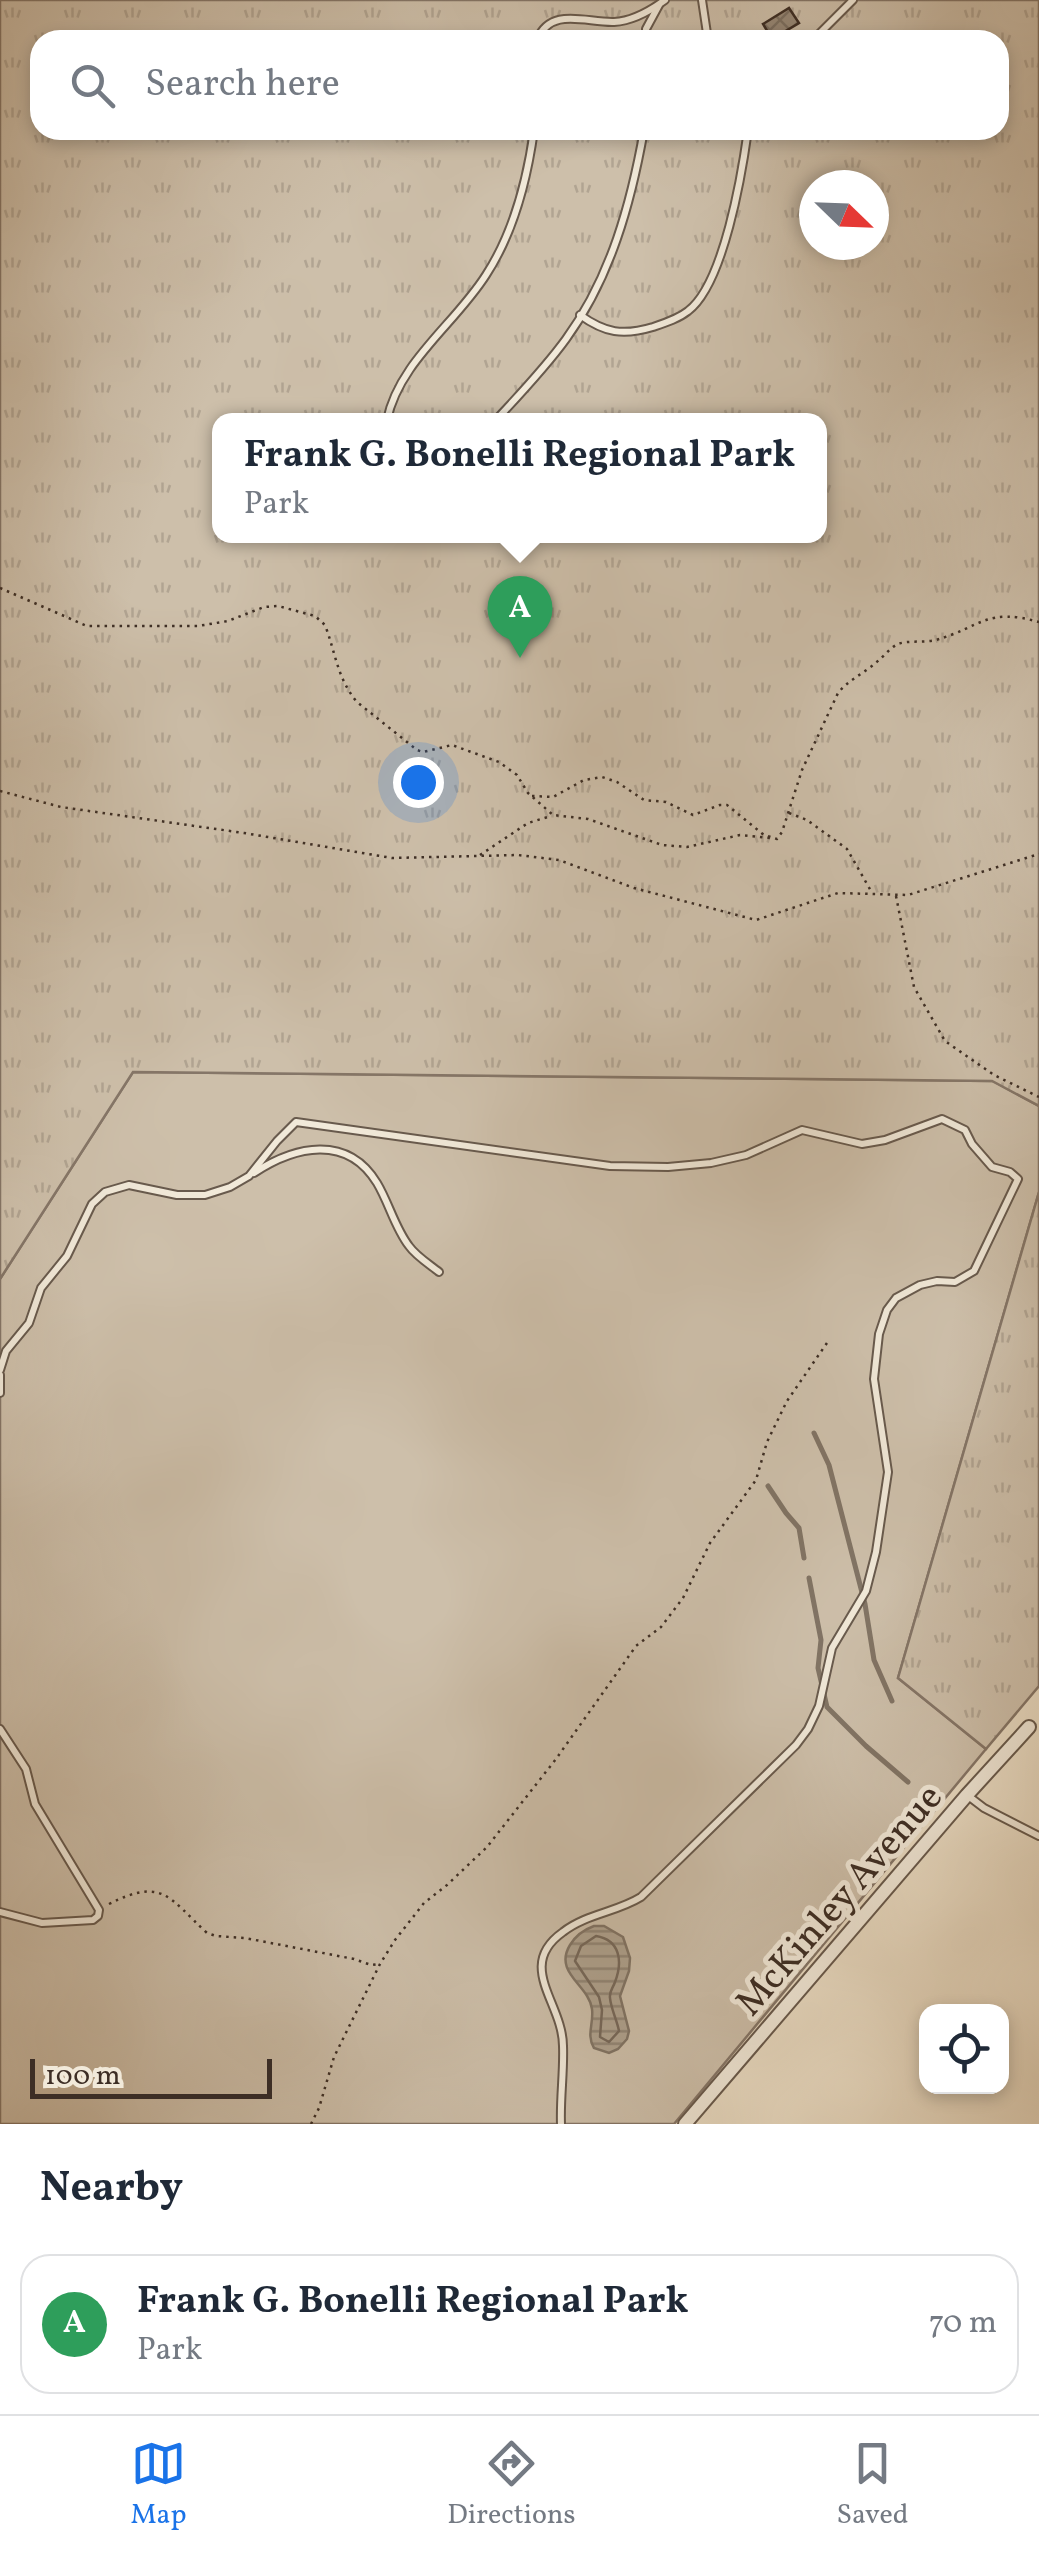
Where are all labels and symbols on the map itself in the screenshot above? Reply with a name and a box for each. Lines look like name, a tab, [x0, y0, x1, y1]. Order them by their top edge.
north arrow	[799, 170, 889, 260]
pin: A	[488, 576, 552, 658]
your location	[393, 757, 444, 808]
street label: McKinley Avenue	[725, 1774, 956, 2029]
scale bar	[30, 2054, 272, 2098]

